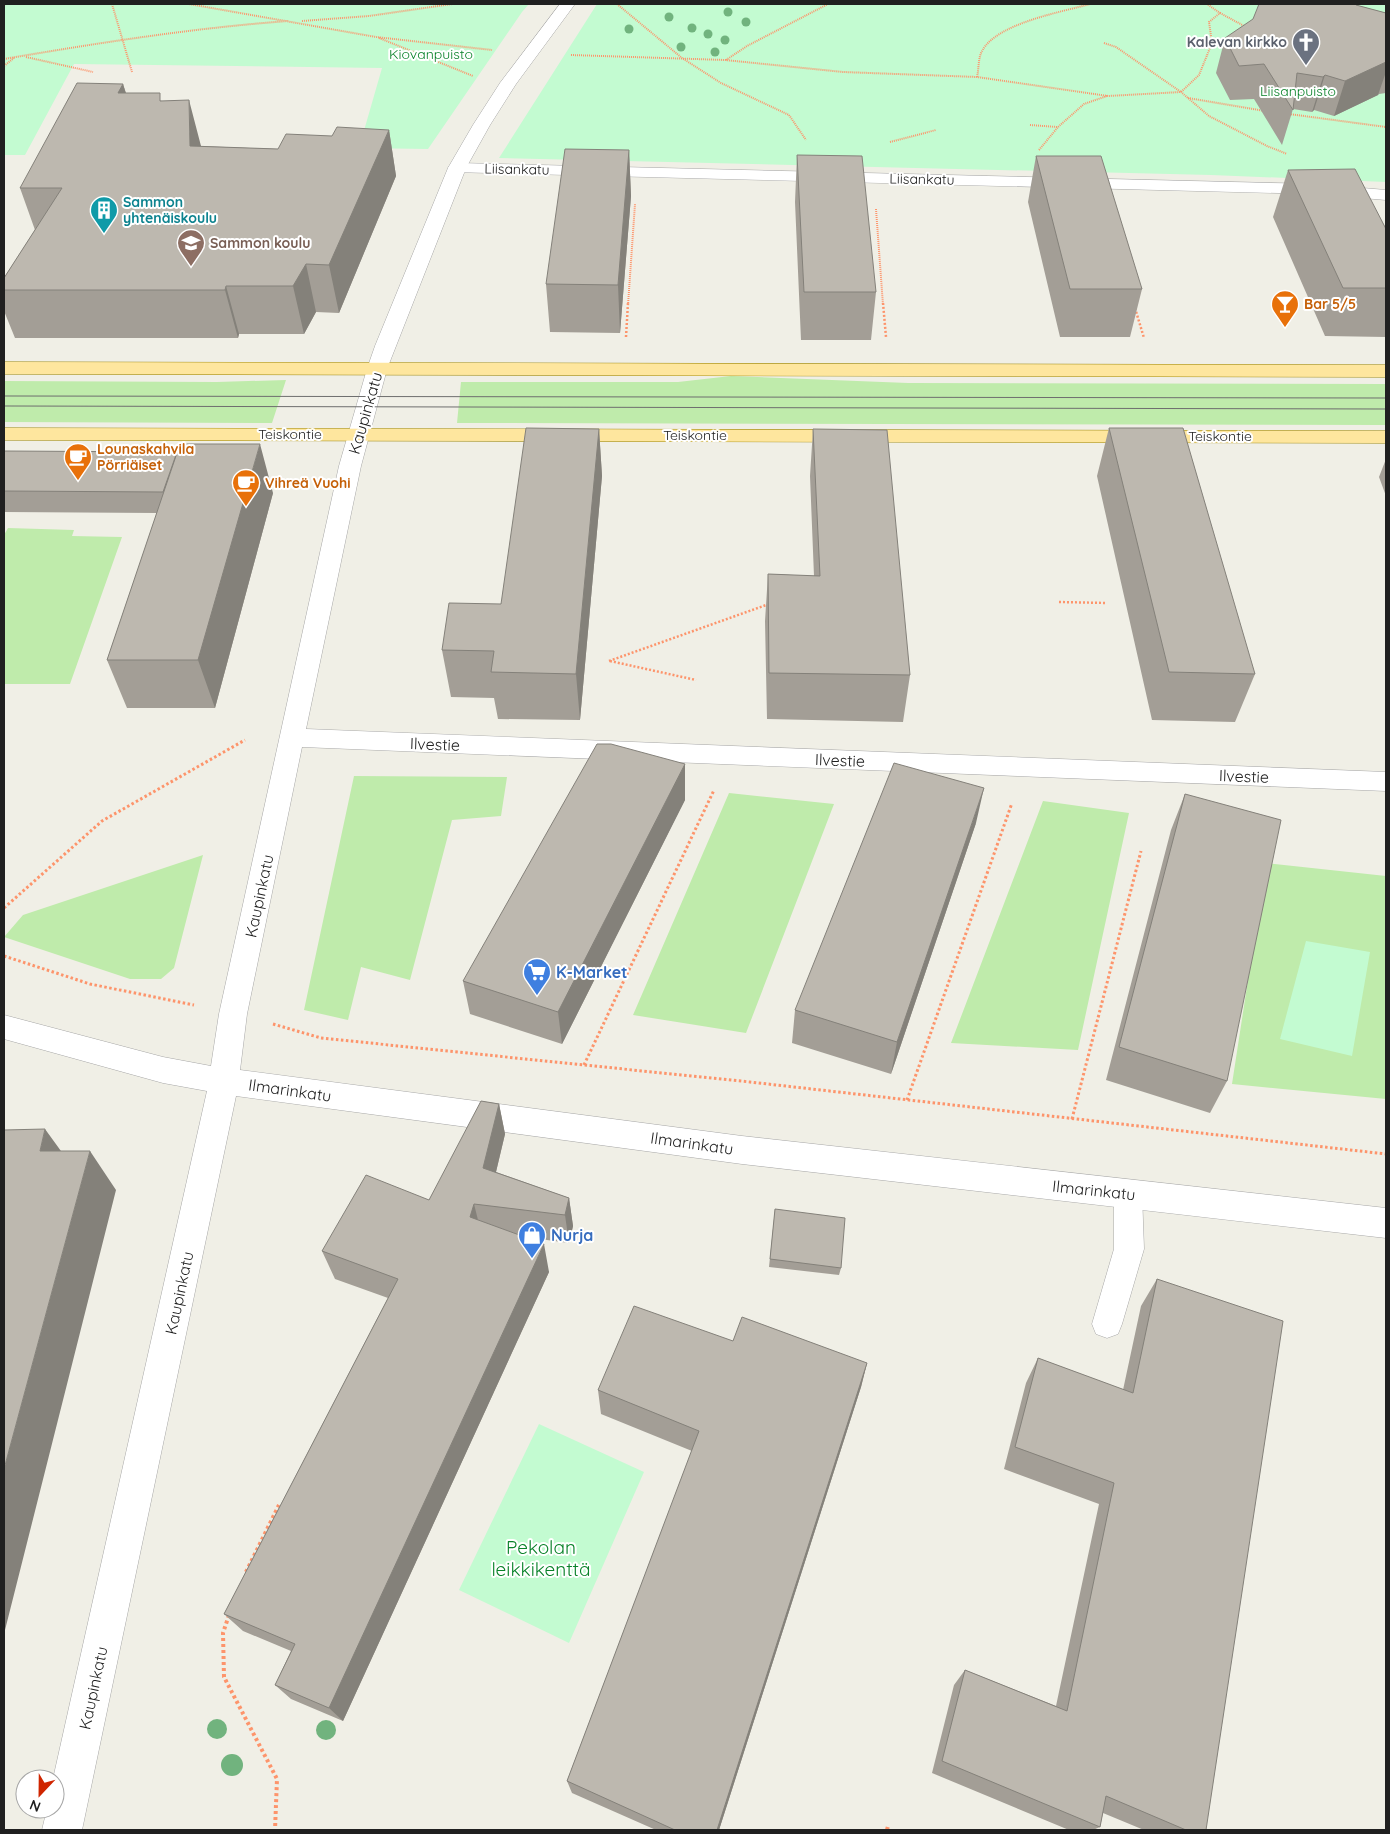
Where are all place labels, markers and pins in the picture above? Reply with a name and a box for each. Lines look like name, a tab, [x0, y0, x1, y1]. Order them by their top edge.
church icon: Kalevan kirkko	[1291, 27, 1321, 66]
place label: Kalevan kirkko	[1187, 33, 1287, 51]
place label: Sammon yhtenäiskoulu	[123, 193, 217, 227]
building icon: Sammon yhtenäiskoulu	[89, 195, 119, 234]
school or university icon: Sammon koulu	[176, 228, 206, 267]
place label: Sammon koulu	[210, 234, 311, 252]
bar icon: Bar 5/5	[1270, 289, 1300, 328]
place label: Bar 5/5	[1304, 295, 1356, 313]
place label: Lounaskahvila Pörriäiset	[97, 440, 194, 474]
cafe icon: Lounaskahvila Pörriäiset	[63, 442, 93, 481]
cafe icon: Vihreä Vuohi	[231, 468, 261, 507]
place label: Vihreä Vuohi	[265, 474, 351, 492]
supermarket icon: K-Market	[522, 957, 552, 996]
place label: K-Market	[556, 962, 628, 982]
shop icon: Nurja	[517, 1220, 547, 1259]
place label: Nurja	[551, 1225, 593, 1245]

